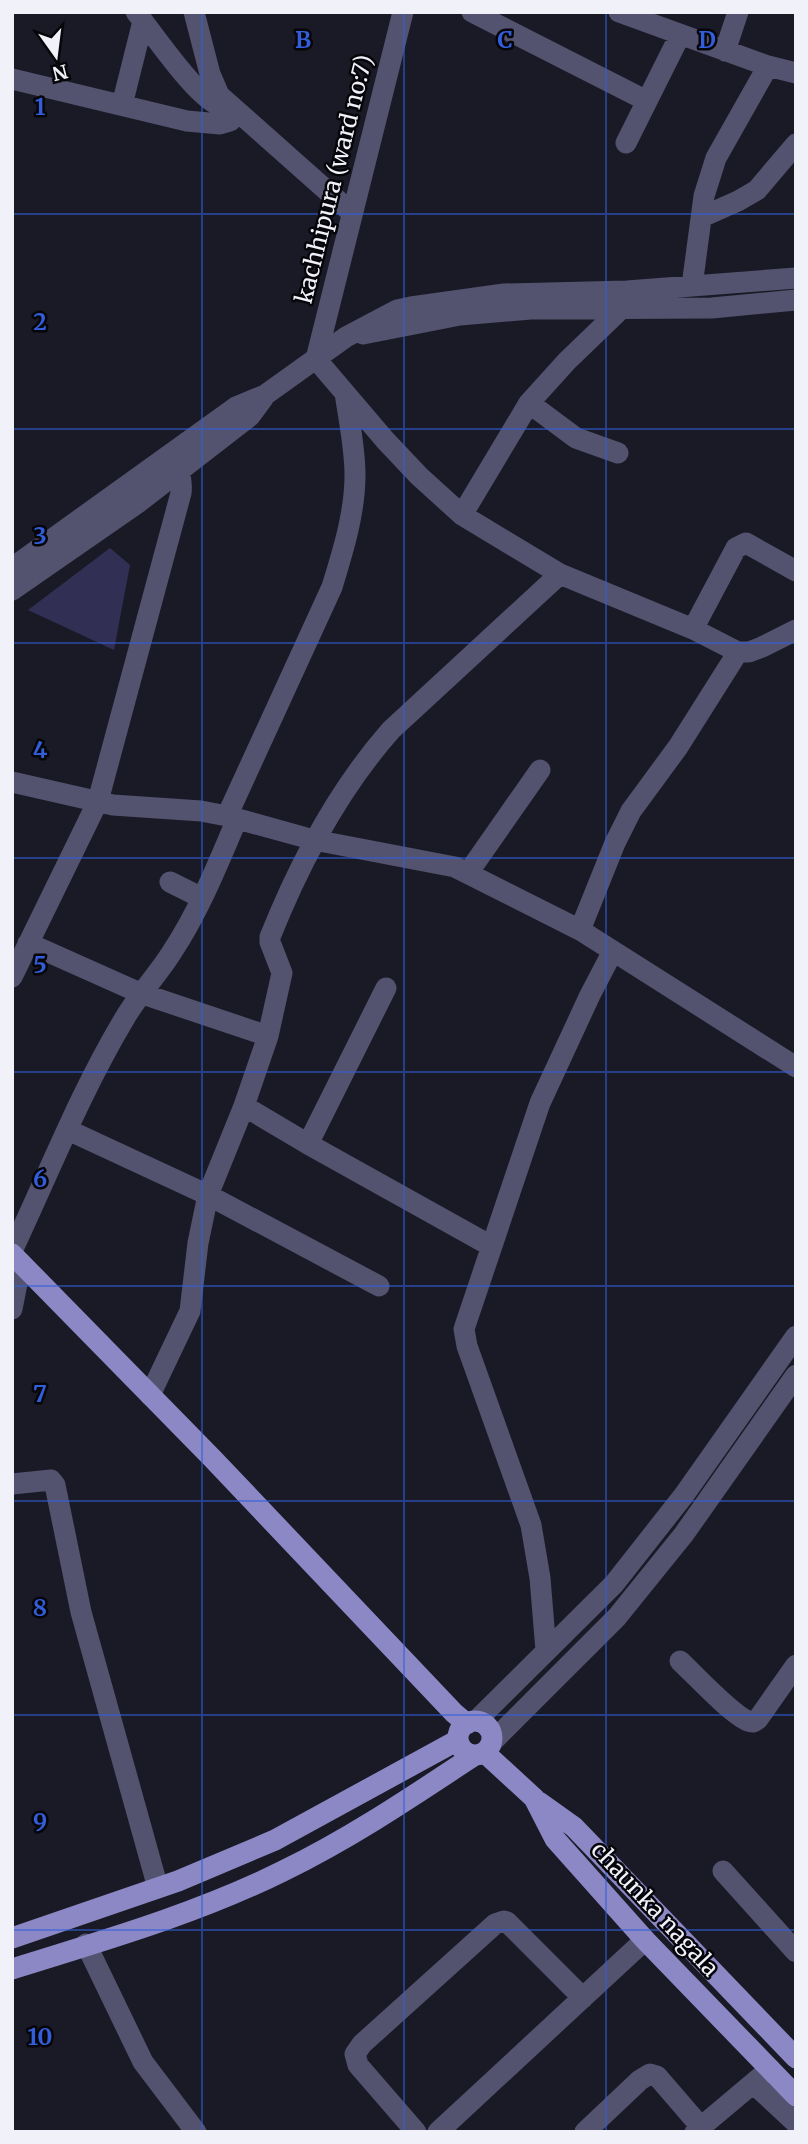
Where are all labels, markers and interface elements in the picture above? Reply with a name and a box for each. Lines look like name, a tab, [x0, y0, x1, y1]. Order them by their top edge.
north arrow	[21, 21, 91, 91]
text: B	[295, 25, 311, 54]
text: C	[497, 25, 513, 54]
text: D	[698, 25, 716, 54]
street label: kachhipura (ward no:7)	[289, 52, 378, 306]
text: N	[50, 59, 70, 86]
text: 1	[35, 92, 46, 121]
text: 2	[33, 307, 47, 336]
text: 3	[33, 521, 47, 550]
text: 4	[33, 735, 48, 764]
text: 5	[33, 950, 47, 979]
text: 6	[33, 1164, 47, 1193]
text: 7	[33, 1379, 47, 1408]
text: 8	[33, 1593, 47, 1622]
text: 9	[33, 1807, 47, 1836]
street label: chaunka nagala	[585, 1835, 725, 1982]
text: 10	[28, 2022, 52, 2051]

